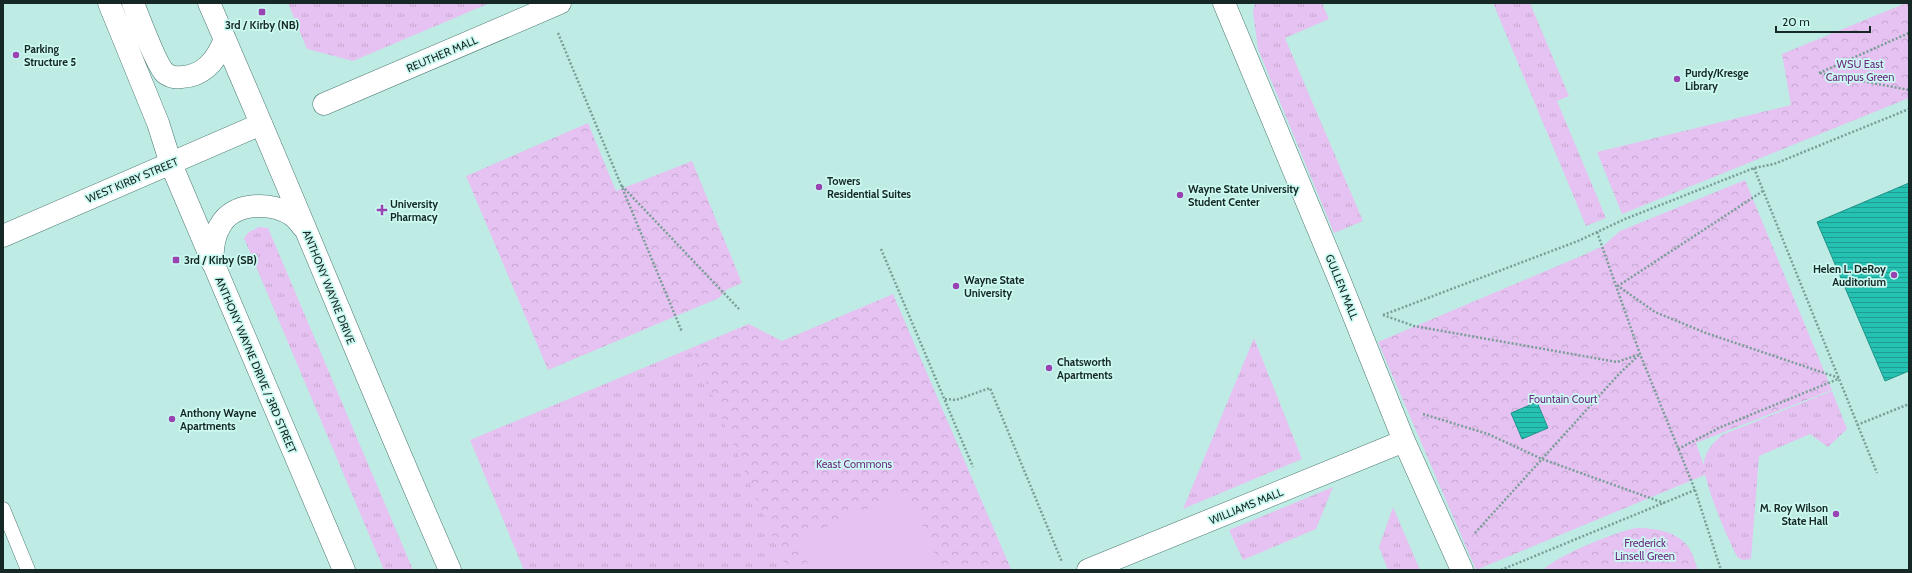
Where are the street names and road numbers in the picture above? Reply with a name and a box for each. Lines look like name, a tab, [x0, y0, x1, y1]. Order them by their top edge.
street label: REUTHER MALL	[404, 32, 480, 75]
street label: WEST KIRBY STREET	[84, 154, 180, 206]
street label: ANTHONY WAYNE DRIVE	[300, 228, 358, 346]
street label: GULLEN MALL	[1323, 252, 1362, 322]
street label: ANTHONY WAYNE DRIVE / 3RD STREET	[212, 275, 300, 456]
street label: WILLIAMS MALL	[1207, 485, 1285, 527]

